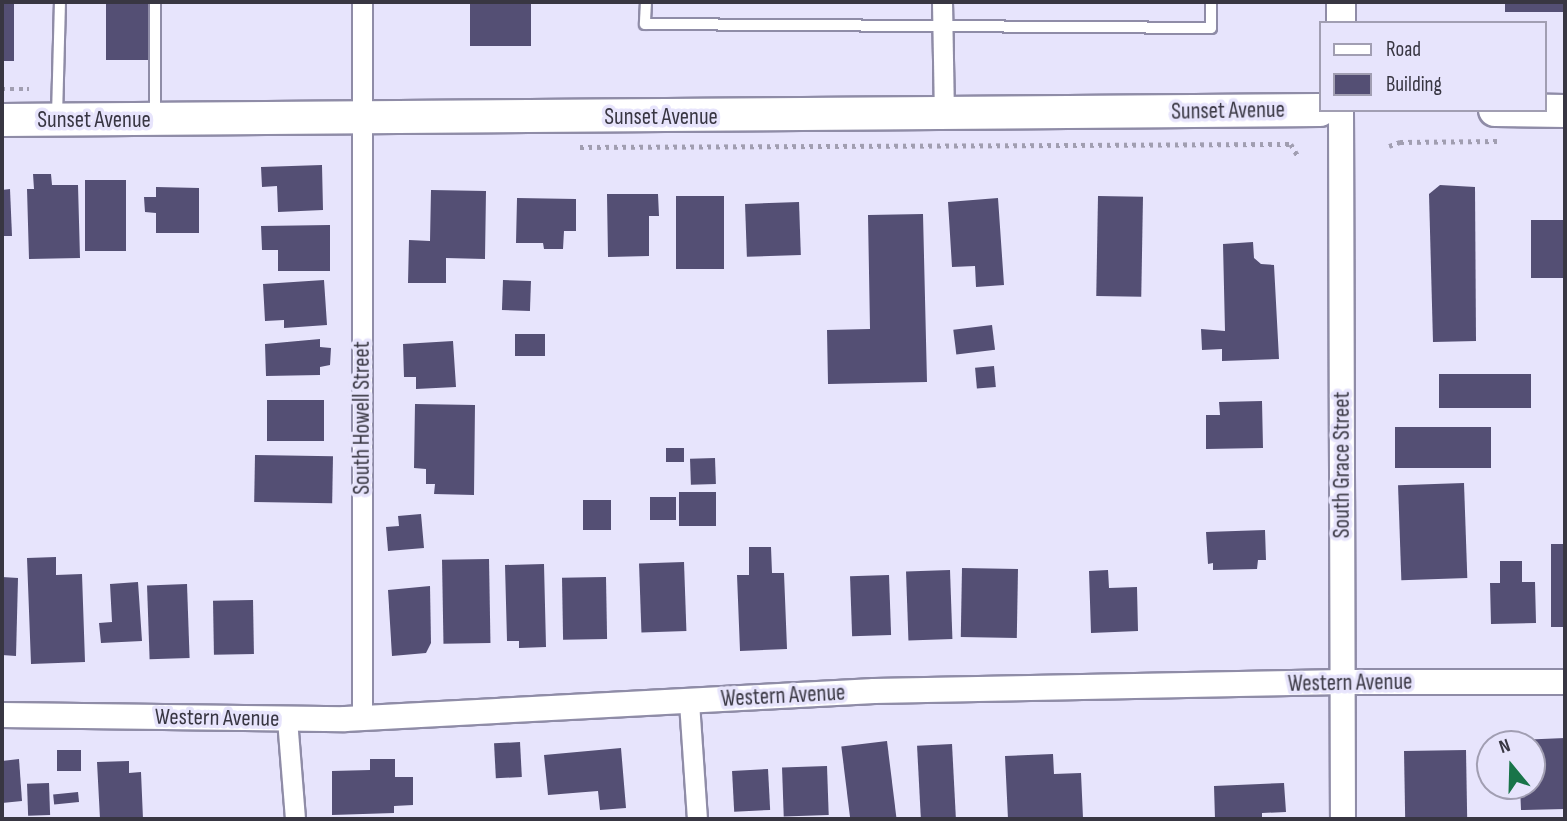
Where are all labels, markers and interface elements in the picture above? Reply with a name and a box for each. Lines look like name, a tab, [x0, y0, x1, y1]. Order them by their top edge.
legend	[1318, 21, 1546, 112]
text: Road	[1386, 37, 1421, 62]
text: Building	[1386, 72, 1442, 97]
street label: Sunset Avenue	[1171, 96, 1285, 126]
street label: Sunset Avenue	[604, 103, 718, 131]
street label: Sunset Avenue	[37, 106, 151, 134]
street label: South Howell Street	[348, 341, 376, 495]
street label: South Grace Street	[1328, 392, 1356, 538]
street label: Western Avenue	[1288, 668, 1412, 698]
street label: Western Avenue	[720, 679, 846, 713]
street label: Western Avenue	[155, 703, 279, 733]
north arrow	[1476, 730, 1546, 800]
text: N	[1496, 734, 1513, 759]

